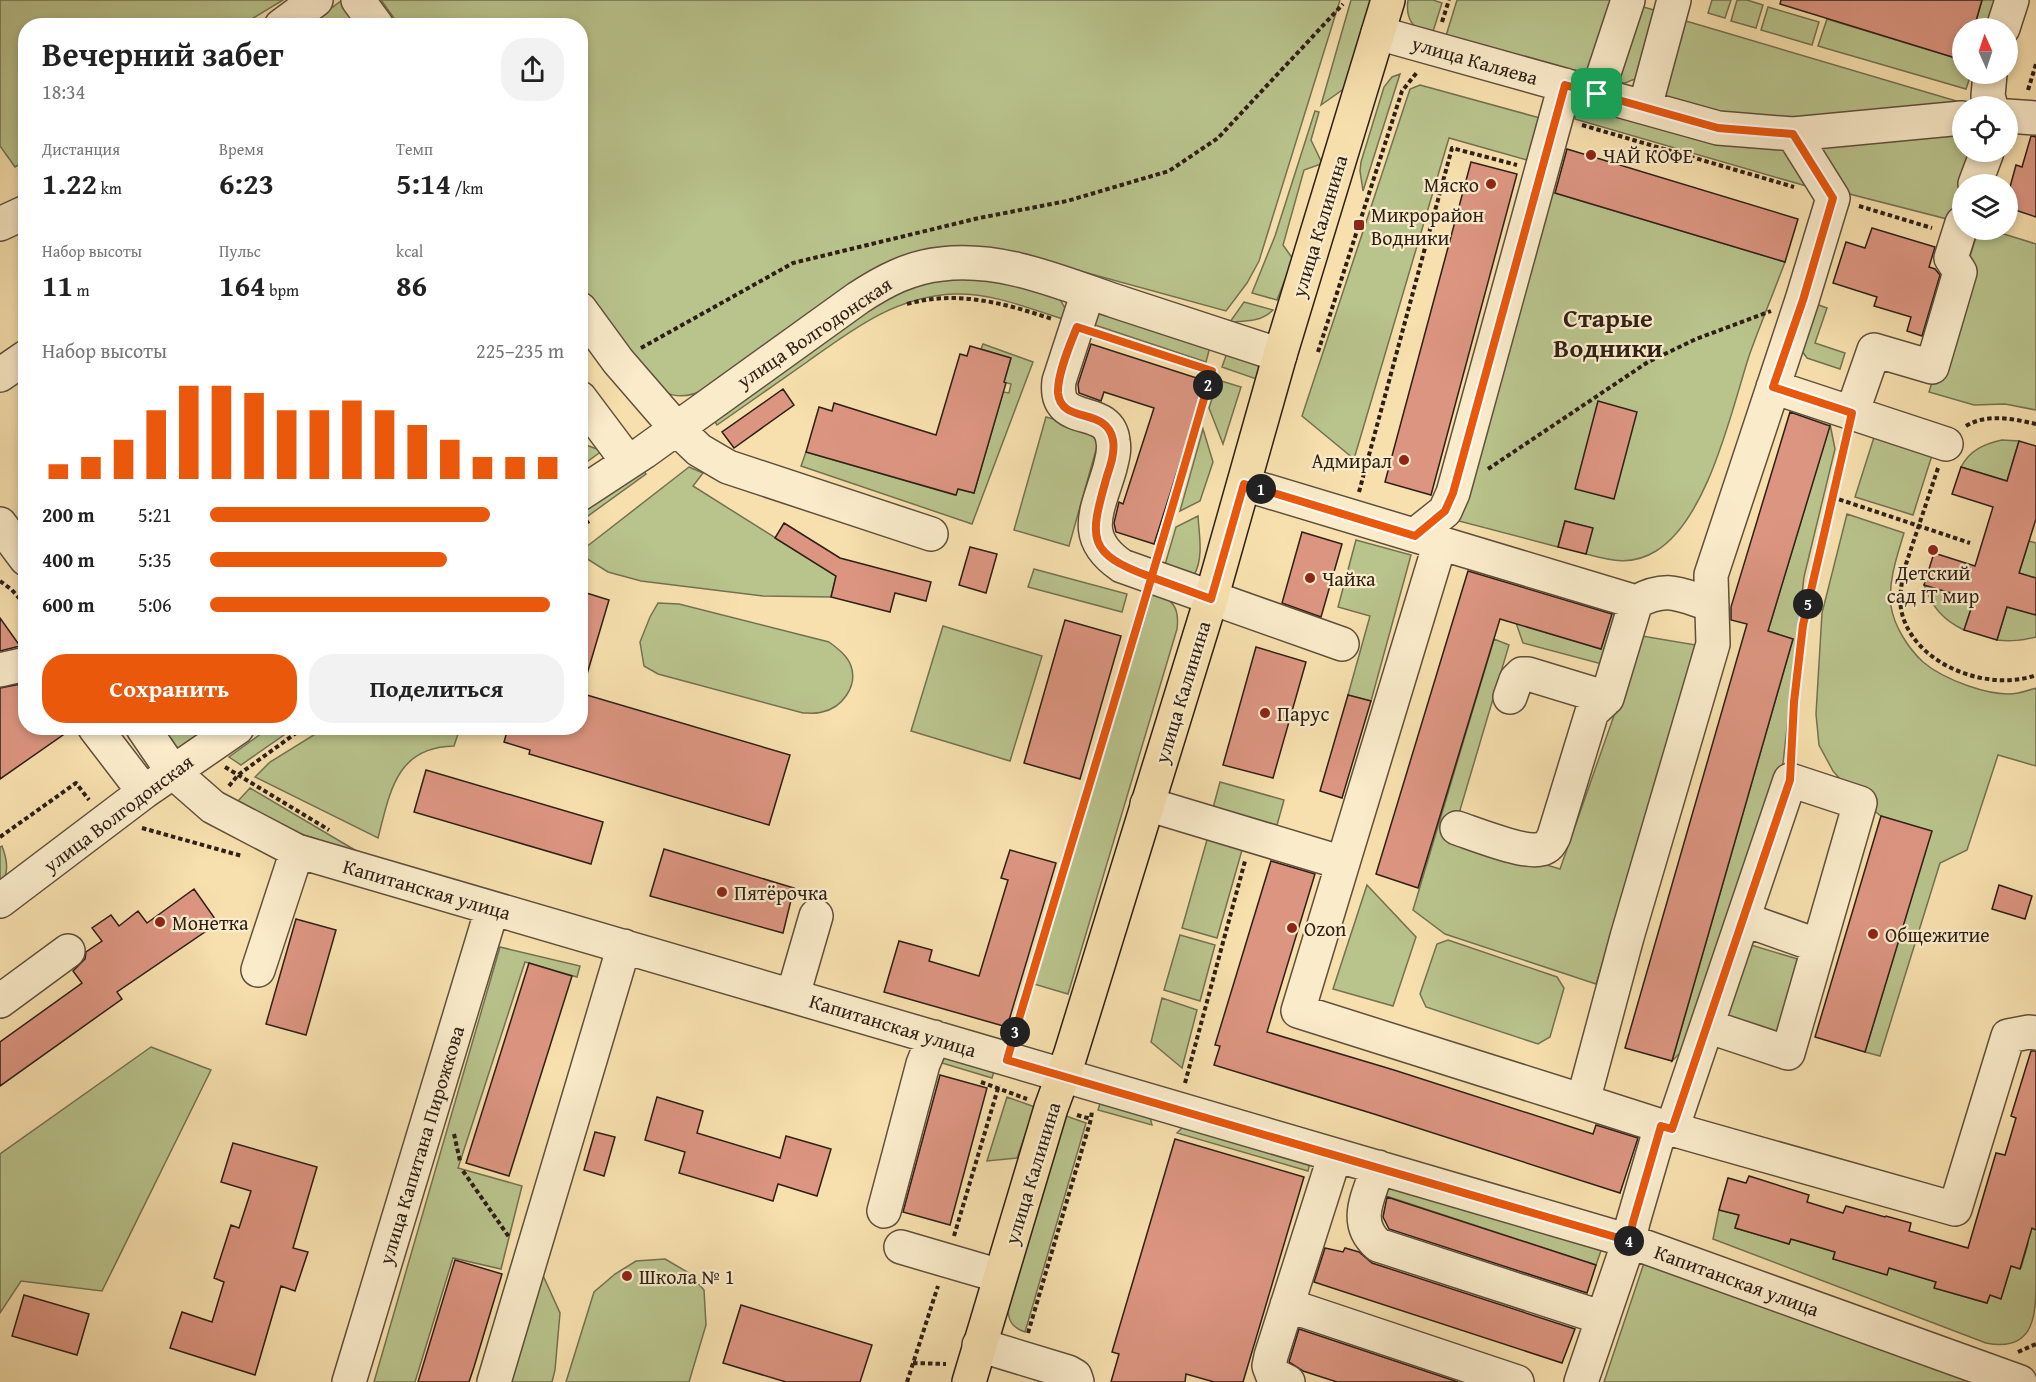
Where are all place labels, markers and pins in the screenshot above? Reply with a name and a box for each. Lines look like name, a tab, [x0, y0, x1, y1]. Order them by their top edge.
pin	[1571, 68, 1622, 119]
place label: ЧАЙ КОФЕ	[1603, 141, 1693, 170]
marker: ЧАЙ КОФЕ	[1584, 148, 1598, 162]
place label: Мяско	[1424, 170, 1479, 199]
marker: Мяско	[1484, 177, 1498, 191]
place label: Микрорайон Водники	[1371, 200, 1484, 252]
marker: Микрорайон Водники	[1352, 218, 1366, 232]
pin: 2	[1193, 370, 1223, 400]
place label: Адмирал	[1312, 446, 1392, 475]
marker: Адмирал	[1397, 453, 1411, 467]
pin: 1	[1246, 474, 1276, 504]
marker: Детский сад IT мир	[1926, 543, 1940, 557]
place label: Детский сад IT мир	[1887, 558, 1979, 610]
place label: Чайка	[1322, 564, 1376, 593]
marker: Чайка	[1303, 571, 1317, 585]
pin: 5	[1793, 589, 1823, 619]
place label: Парус	[1277, 699, 1329, 728]
marker: Парус	[1258, 706, 1272, 720]
place label: Пятёрочка	[734, 878, 828, 907]
marker: Пятёрочка	[715, 885, 729, 899]
place label: Монетка	[172, 908, 249, 937]
place label: Ozon	[1304, 914, 1346, 943]
marker: Монетка	[153, 915, 167, 929]
place label: Общежитие	[1885, 920, 1990, 949]
marker: Ozon	[1285, 921, 1299, 935]
marker: Общежитие	[1866, 927, 1880, 941]
pin: 3	[1000, 1017, 1030, 1047]
pin: 4	[1614, 1226, 1644, 1256]
place label: Школа № 1	[639, 1262, 734, 1291]
marker: Школа № 1	[620, 1269, 634, 1283]

